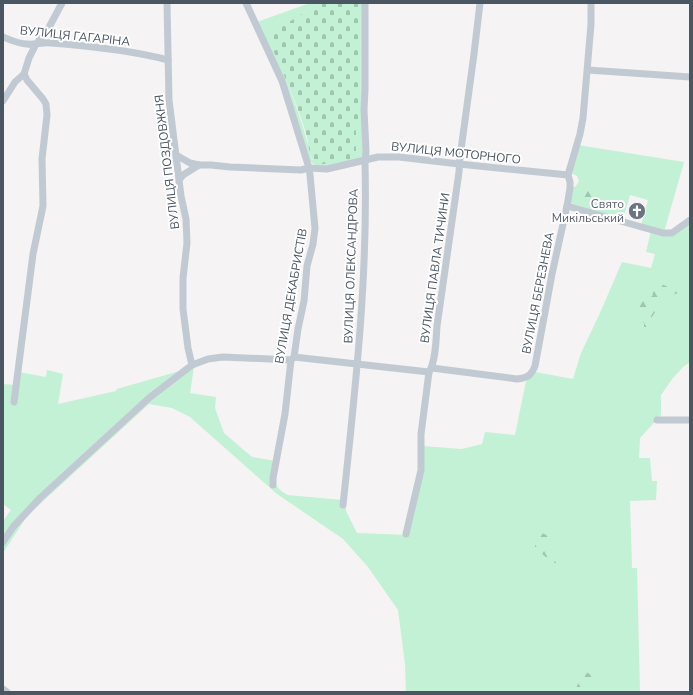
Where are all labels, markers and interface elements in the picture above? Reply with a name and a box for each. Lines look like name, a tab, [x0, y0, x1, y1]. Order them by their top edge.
street label: ВУЛИЦЯ ГАГАРІНА	[19, 22, 131, 50]
street label: ВУЛИЦЯ ПОЗДОВЖНЯ	[151, 94, 183, 230]
street label: ВУЛИЦЯ МОТОРНОГО	[390, 138, 522, 168]
street label: ВУЛИЦЯ ОЛЕКСАНДРОВА	[340, 188, 362, 344]
street label: ВУЛИЦЯ ПАВЛА ТИЧИНИ	[417, 192, 453, 344]
place label: Свято Микільський	[552, 196, 624, 226]
church icon: Свято Микільський	[627, 201, 647, 221]
street label: ВУЛИЦЯ ДЕКАБРИСТІВ	[271, 227, 311, 365]
street label: ВУЛИЦЯ БЕРЕЗНЕВА	[518, 230, 558, 355]

